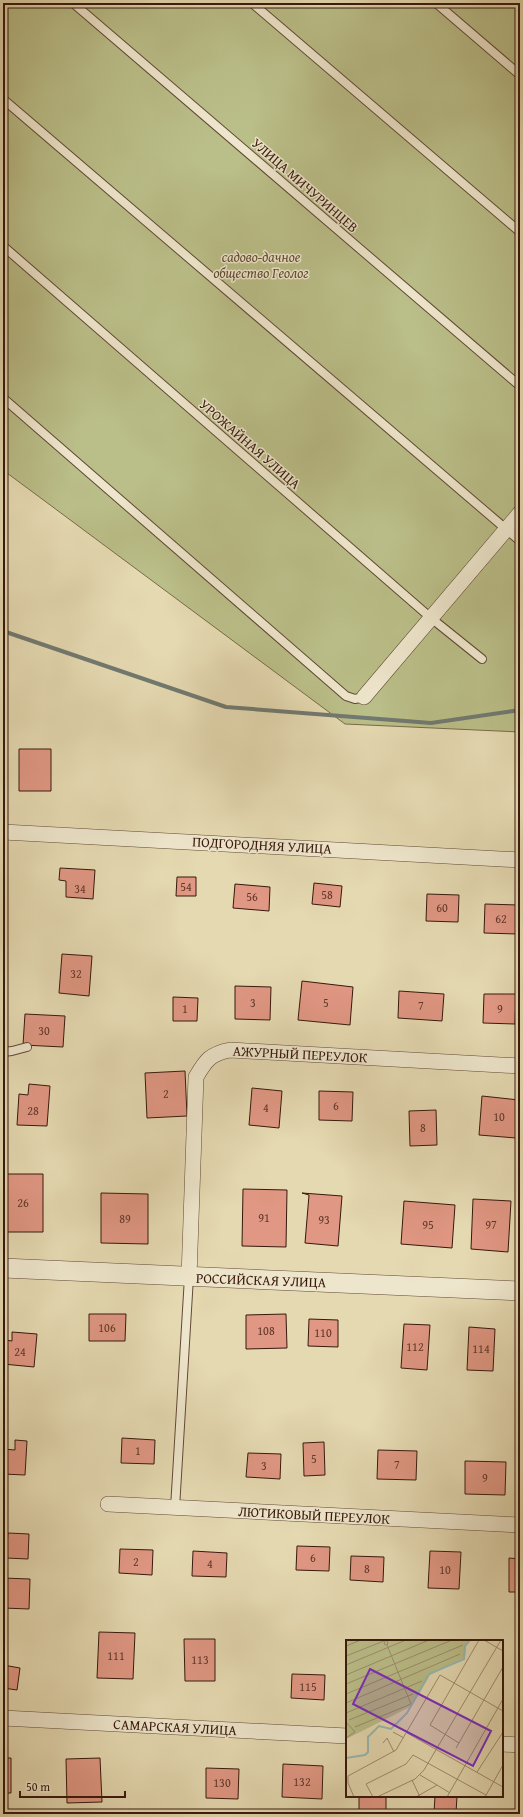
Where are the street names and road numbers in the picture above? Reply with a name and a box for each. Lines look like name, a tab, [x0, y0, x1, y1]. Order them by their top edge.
street label: УЛИЦА МИЧУРИНЦЕВ	[247, 133, 363, 237]
street label: УРОЖАЙНАЯ УЛИЦА	[195, 394, 305, 494]
street label: ПОДГОРОДНЯЯ УЛИЦА	[192, 831, 333, 859]
street label: АЖУРНЫЙ ПЕРЕУЛОК	[232, 1040, 368, 1068]
street label: РОССИЙСКАЯ УЛИЦА	[195, 1268, 327, 1292]
street label: ЛЮТИКОВЫЙ ПЕРЕУЛОК	[238, 1501, 391, 1529]
street label: САМАРСКАЯ УЛИЦА	[113, 1714, 238, 1740]

